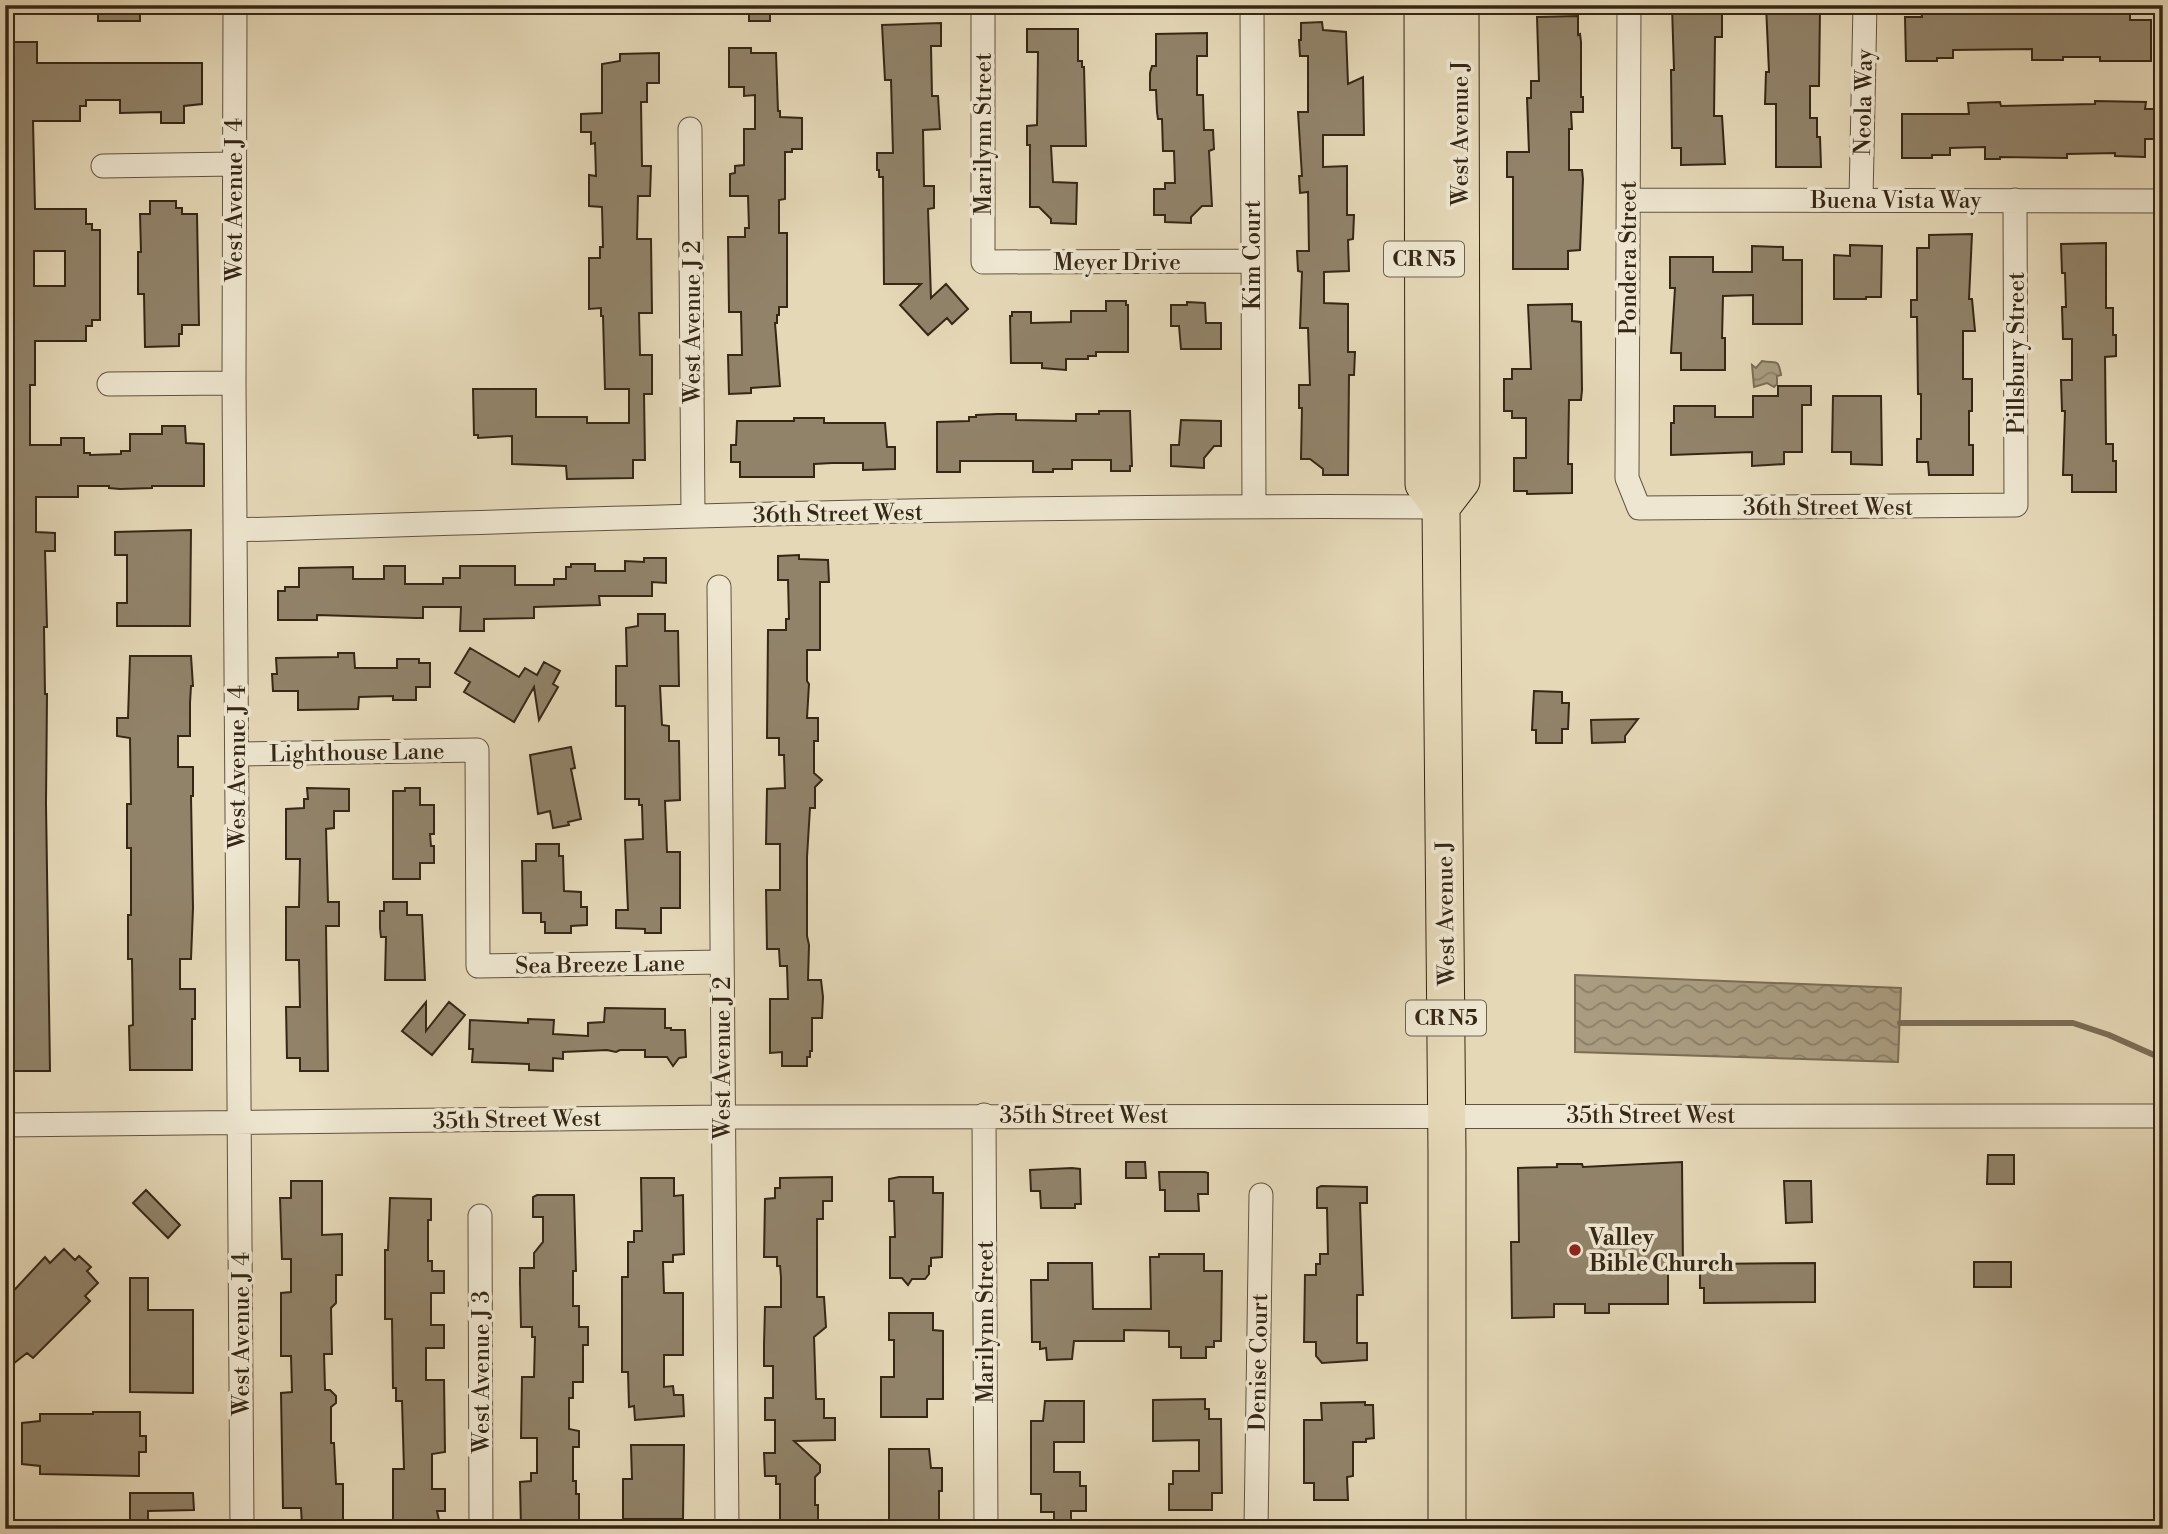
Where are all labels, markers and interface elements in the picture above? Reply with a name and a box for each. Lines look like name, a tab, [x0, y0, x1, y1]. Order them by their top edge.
street label: Neola Way	[1849, 48, 1879, 156]
street label: Marilynn Street	[970, 53, 998, 215]
street label: West Avenue J	[1447, 60, 1475, 207]
street label: West Avenue J 4	[221, 118, 249, 283]
street label: Pondera Street	[1615, 181, 1643, 335]
street label: Buena Vista Way	[1810, 187, 1982, 215]
street label: Kim Court	[1239, 200, 1267, 310]
street label: West Avenue J 2	[679, 240, 707, 405]
road number: CR N5	[1384, 242, 1464, 276]
street label: Meyer Drive	[1053, 249, 1181, 277]
street label: Pillsbury Street	[2003, 272, 2031, 434]
street label: 36th Street West	[1743, 494, 1913, 522]
street label: 36th Street West	[753, 499, 923, 529]
street label: West Avenue J 4	[224, 685, 252, 850]
street label: Lighthouse Lane	[269, 737, 445, 769]
street label: West Avenue J	[1431, 840, 1461, 987]
street label: Sea Breeze Lane	[515, 950, 685, 980]
street label: West Avenue J 2	[709, 976, 737, 1141]
road number: CR N5	[1406, 1000, 1486, 1036]
street label: 35th Street West	[1000, 1102, 1168, 1130]
street label: 35th Street West	[1567, 1102, 1735, 1130]
street label: 35th Street West	[432, 1105, 602, 1135]
place label: Valley Bible Church	[1588, 1224, 1734, 1278]
street label: Marilynn Street	[972, 1241, 1000, 1403]
marker: Valley Bible Church	[1567, 1242, 1583, 1258]
street label: West Avenue J 4	[228, 1252, 256, 1417]
street label: West Avenue J 3	[468, 1291, 496, 1454]
street label: Denise Court	[1244, 1293, 1274, 1431]

